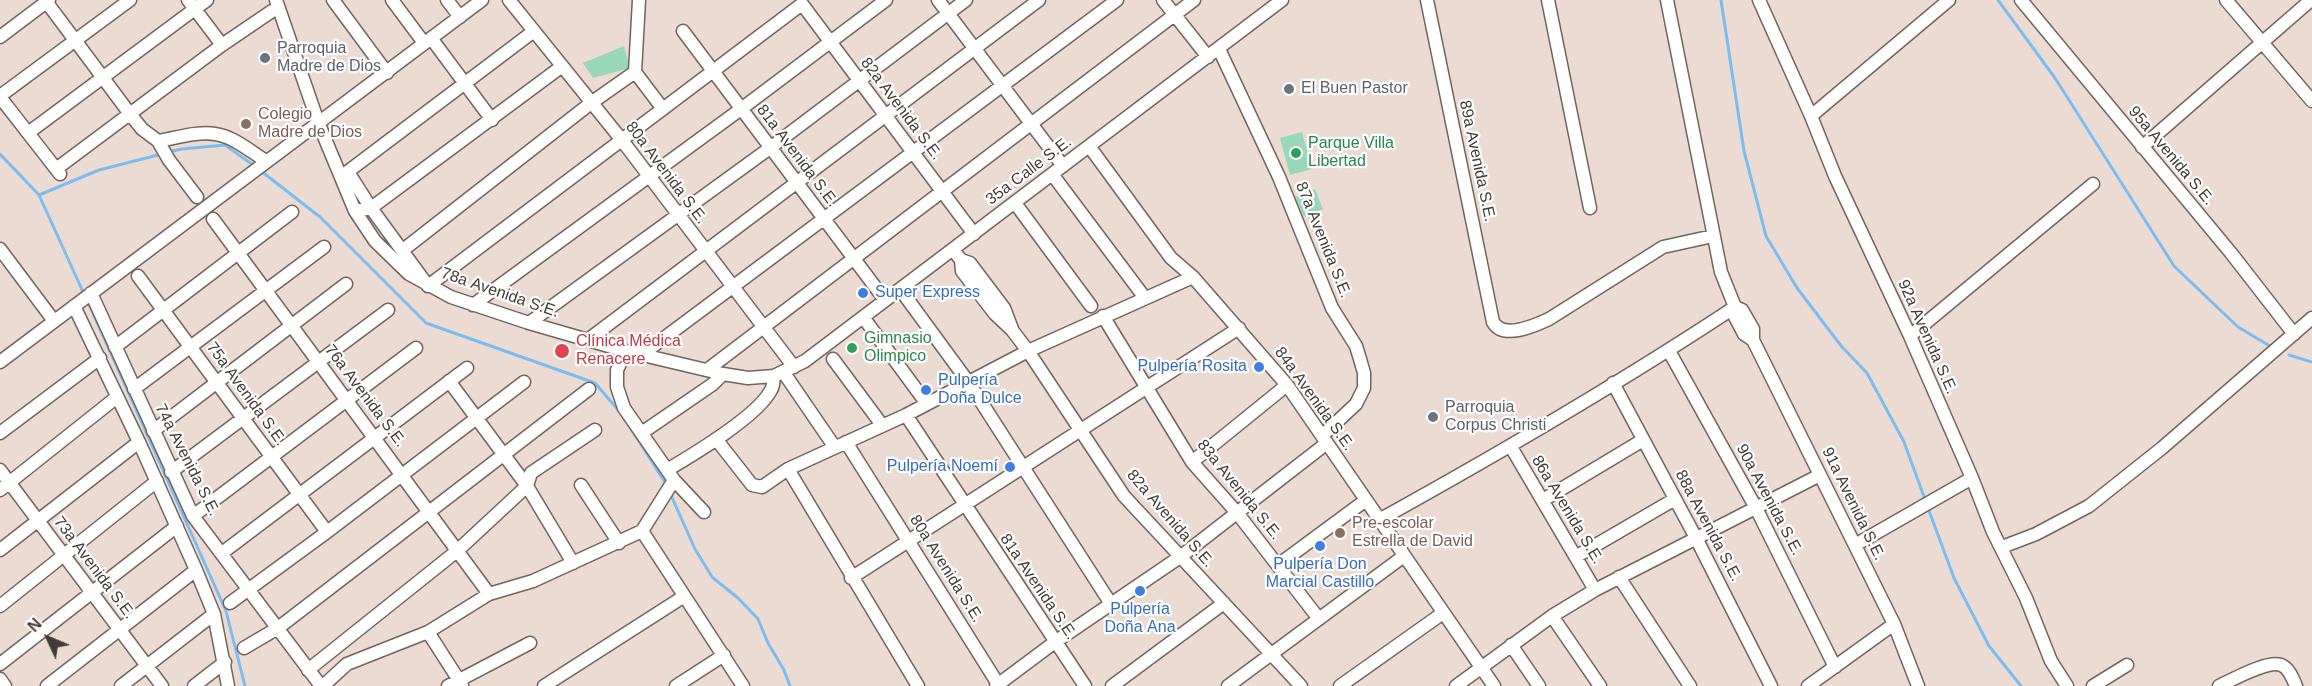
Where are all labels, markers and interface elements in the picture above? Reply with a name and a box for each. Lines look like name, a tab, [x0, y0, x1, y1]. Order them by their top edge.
place label: Parroquia Madre de Dios	[277, 39, 381, 77]
marker: Parroquia Madre de Dios	[258, 51, 272, 65]
street label: 82a Avenida S.E.	[856, 54, 946, 164]
place label: El Buen Pastor	[1301, 79, 1408, 99]
marker: El Buen Pastor	[1282, 82, 1296, 96]
street label: 89a Avenida S.E.	[1455, 99, 1499, 223]
street label: 81a Avenida S.E.	[752, 101, 842, 211]
street label: 95a Avenida S.E.	[2124, 103, 2218, 209]
place label: Colegio Madre de Dios	[258, 105, 362, 143]
marker: Colegio Madre de Dios	[239, 117, 253, 131]
street label: 80a Avenida S.E.	[621, 118, 711, 228]
street label: 35a Calle S.E.	[982, 133, 1076, 209]
place label: Parque Villa Libertad	[1308, 134, 1394, 172]
marker: Parque Villa Libertad	[1289, 146, 1303, 160]
street label: 87a Avenida S.E.	[1291, 179, 1355, 301]
street label: 78a Avenida S.E.	[439, 264, 561, 322]
street label: 92a Avenida S.E.	[1893, 277, 1961, 397]
place label: Super Express	[875, 283, 980, 303]
marker: Super Express	[856, 286, 870, 300]
place label: Gimnasio Olimpico	[864, 329, 932, 367]
place label: Clínica Médica Renacere	[576, 332, 681, 370]
street label: 75a Avenida S.E.	[202, 338, 290, 450]
street label: 76a Avenida S.E.	[320, 341, 410, 451]
marker: Gimnasio Olimpico	[845, 341, 859, 355]
marker: Clínica Médica Renacere	[553, 342, 571, 360]
street label: 84a Avenida S.E.	[1270, 343, 1358, 455]
place label: Pulpería Rosita	[1138, 357, 1247, 377]
marker: Pulpería Rosita	[1252, 360, 1266, 374]
place label: Pulpería Doña Dulce	[938, 371, 1022, 409]
marker: Pulpería Doña Dulce	[919, 383, 933, 397]
place label: Parroquia Corpus Christi	[1445, 398, 1546, 436]
street label: 74a Avenida S.E.	[150, 401, 224, 519]
marker: Parroquia Corpus Christi	[1426, 410, 1440, 424]
street label: 83a Avenida S.E.	[1193, 436, 1285, 544]
street label: 90a Avenida S.E.	[1732, 441, 1806, 559]
street label: 91a Avenida S.E.	[1817, 444, 1889, 564]
street label: 86a Avenida S.E.	[1527, 452, 1607, 568]
place label: Pulpería Noemí	[887, 457, 998, 477]
marker: Pulpería Noemí	[1003, 460, 1017, 474]
street label: 82a Avenida S.E.	[1122, 466, 1218, 572]
street label: 88a Avenida S.E.	[1671, 467, 1745, 585]
street label: 80a Avenida S.E.	[905, 512, 987, 626]
street label: 73a Avenida S.E.	[49, 513, 139, 623]
place label: Pre-escolar Estrella de David	[1352, 514, 1473, 552]
marker: Pre-escolar Estrella de David	[1333, 526, 1347, 540]
street label: 81a Avenida S.E.	[996, 531, 1080, 643]
marker: Pulpería Don Marcial Castillo	[1313, 539, 1327, 553]
place label: Pulpería Don Marcial Castillo	[1266, 555, 1374, 593]
marker: Pulpería Doña Ana	[1133, 584, 1147, 598]
place label: Pulpería Doña Ana	[1104, 600, 1176, 638]
north arrow	[18, 608, 78, 668]
text: N	[25, 615, 45, 635]

